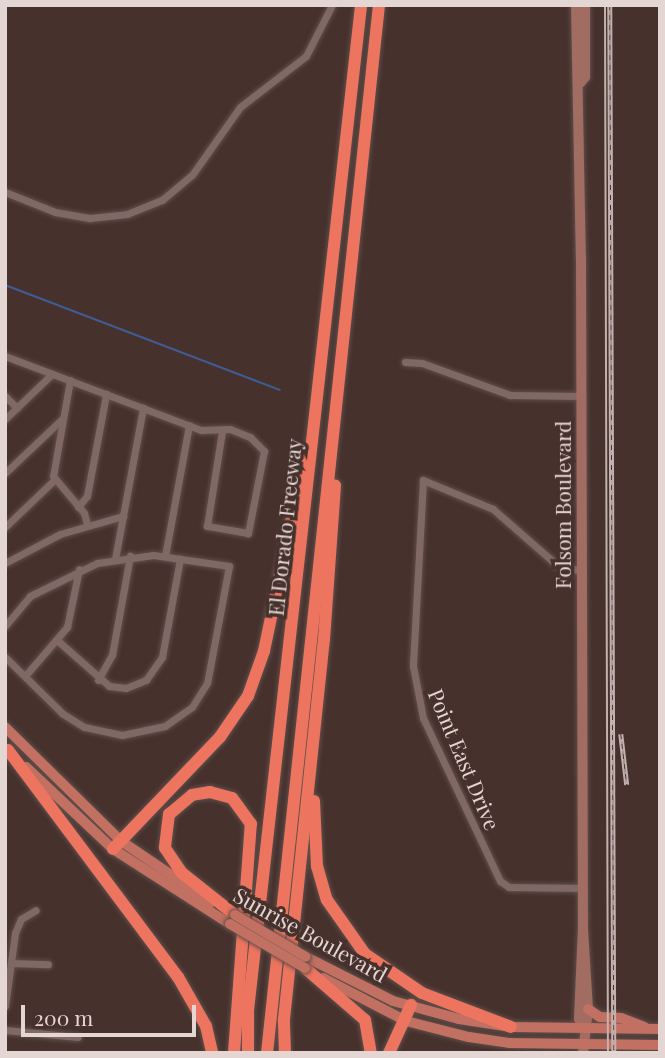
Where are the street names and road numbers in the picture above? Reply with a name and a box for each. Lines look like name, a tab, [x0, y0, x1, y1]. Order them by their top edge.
street label: Folsom Boulevard	[549, 421, 575, 589]
street label: El Dorado Freeway	[262, 437, 306, 617]
street label: Point East Drive	[424, 684, 506, 834]
street label: Sunrise Boulevard	[230, 881, 392, 987]

